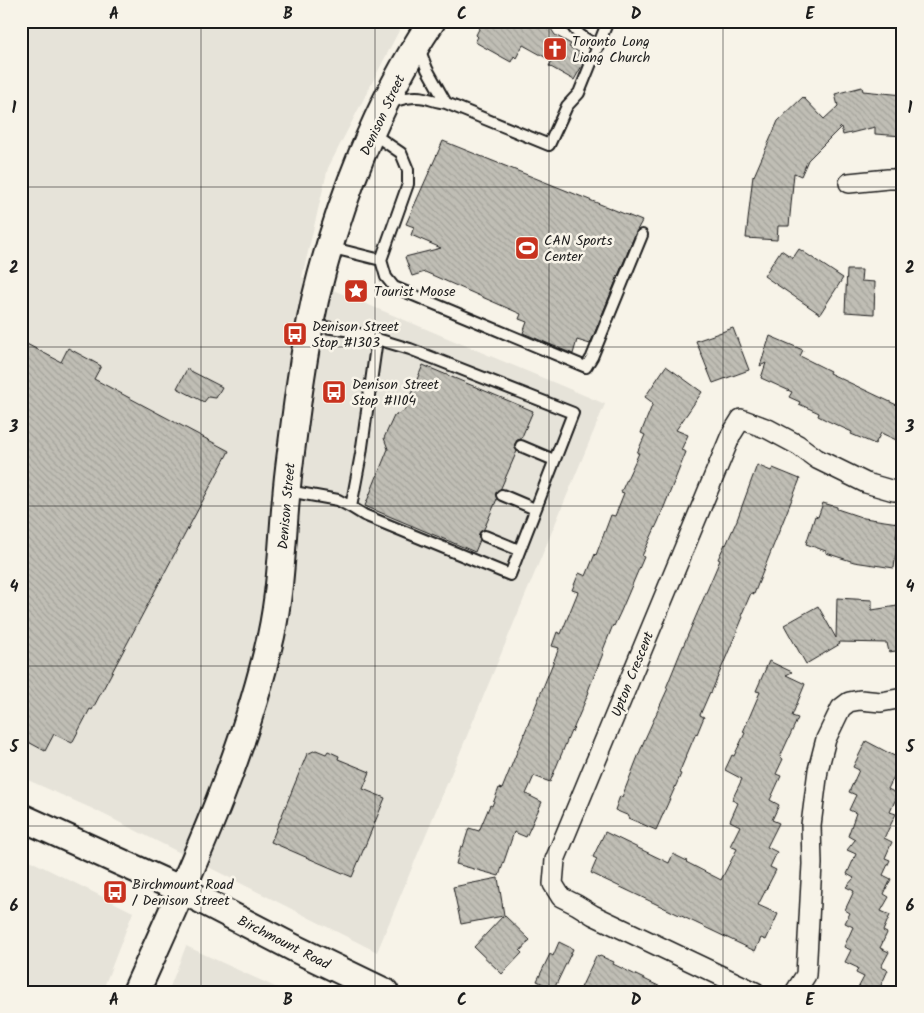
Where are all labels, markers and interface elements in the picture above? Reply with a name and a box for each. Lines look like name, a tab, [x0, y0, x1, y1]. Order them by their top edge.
text: A	[109, 2, 119, 27]
text: B	[283, 2, 293, 27]
text: C	[457, 2, 467, 27]
text: D	[631, 2, 642, 27]
text: E	[806, 2, 816, 27]
place label: Toronto Long Liang Church	[572, 31, 650, 69]
church icon: Toronto Long Liang Church	[542, 36, 568, 62]
street label: Denison Street	[355, 71, 412, 160]
text: 1	[12, 96, 17, 121]
text: 1	[908, 96, 913, 121]
place label: CAN Sports Center	[544, 230, 613, 268]
sports icon: CAN Sports Center	[514, 235, 540, 261]
text: 2	[9, 256, 19, 281]
text: 2	[905, 256, 915, 281]
place icon: Tourist Moose	[343, 278, 369, 304]
place label: Tourist Moose	[374, 281, 456, 303]
place label: Denison Street Stop #1303	[312, 316, 400, 354]
bus stop icon: Denison Street Stop #1303	[282, 321, 308, 347]
place label: Denison Street Stop #1104	[352, 374, 440, 412]
bus stop icon: Denison Street Stop #1104	[321, 379, 347, 405]
text: 3	[9, 415, 19, 440]
text: 3	[905, 415, 915, 440]
street label: Denison Street	[272, 461, 302, 550]
text: 4	[10, 575, 19, 600]
text: 4	[906, 575, 915, 600]
street label: Upton Crescent	[606, 628, 660, 720]
text: 5	[9, 735, 20, 760]
text: 5	[905, 735, 916, 760]
place label: Birchmount Road / Denison Street	[132, 874, 234, 912]
bus stop icon: Birchmount Road / Denison Street	[102, 879, 128, 905]
text: 6	[10, 894, 19, 919]
text: 6	[906, 894, 915, 919]
street label: Birchmount Road	[233, 910, 335, 976]
text: A	[109, 988, 119, 1013]
text: B	[283, 988, 293, 1013]
text: C	[457, 988, 467, 1013]
text: D	[631, 988, 642, 1013]
text: E	[806, 988, 816, 1013]

